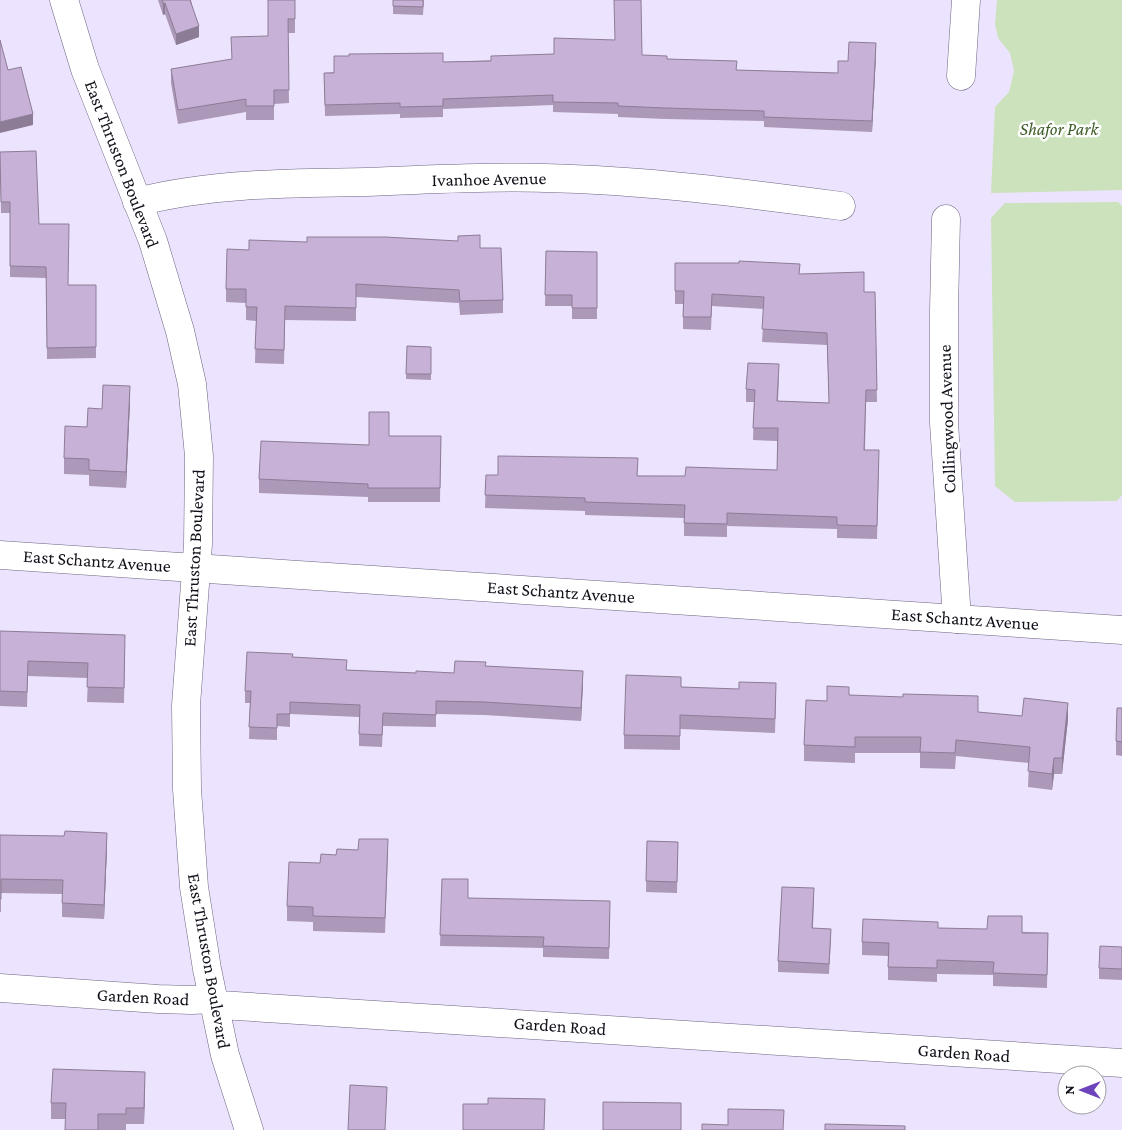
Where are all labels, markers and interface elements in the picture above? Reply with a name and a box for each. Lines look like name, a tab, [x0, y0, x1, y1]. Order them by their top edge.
street label: East Thruston Boulevard	[81, 77, 163, 251]
park label: Shafor Park	[1020, 119, 1099, 139]
street label: Ivanhoe Avenue	[432, 168, 547, 190]
street label: Collingwood Avenue	[934, 344, 960, 494]
street label: East Thruston Boulevard	[179, 468, 209, 647]
street label: East Schantz Avenue	[23, 546, 172, 576]
street label: East Schantz Avenue	[487, 577, 636, 607]
street label: East Schantz Avenue	[891, 604, 1040, 634]
street label: East Thruston Boulevard	[184, 872, 234, 1051]
street label: Garden Road	[96, 985, 190, 1009]
street label: Garden Road	[513, 1013, 607, 1039]
street label: Garden Road	[917, 1040, 1011, 1066]
north arrow	[1057, 1065, 1107, 1115]
text: N	[1061, 1085, 1077, 1095]

